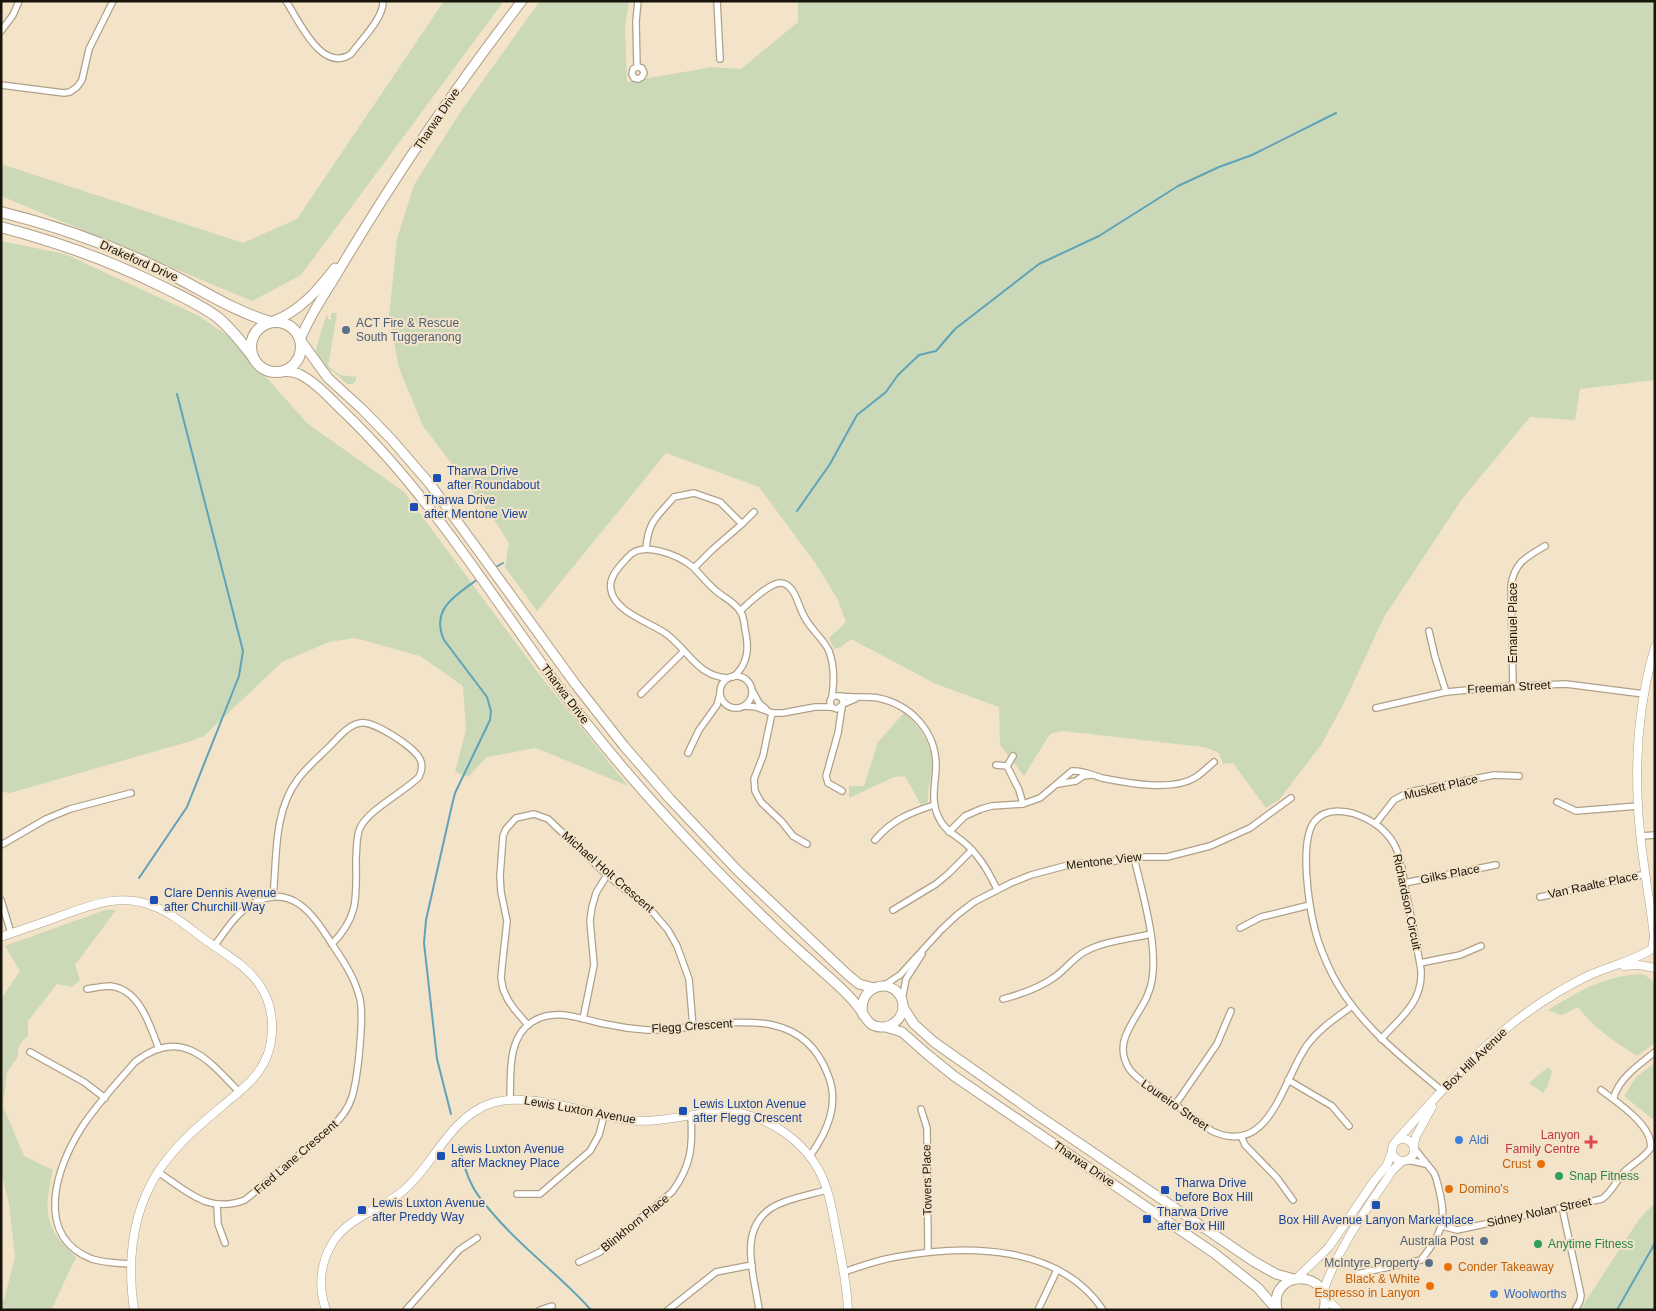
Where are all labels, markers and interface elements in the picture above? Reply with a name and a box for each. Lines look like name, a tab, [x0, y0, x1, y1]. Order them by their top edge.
street label: Tharwa Drive	[411, 85, 463, 152]
street label: Drakeford Drive	[98, 238, 181, 285]
place label: ACT Fire & Rescue South Tuggeranong	[356, 316, 461, 344]
marker: ACT Fire & Rescue South Tuggeranong	[340, 324, 352, 336]
place label: Tharwa Drive after Roundabout	[447, 464, 540, 492]
marker: Tharwa Drive after Roundabout	[431, 472, 443, 484]
place label: Tharwa Drive after Mentone View	[424, 493, 528, 521]
marker: Tharwa Drive after Mentone View	[408, 501, 420, 513]
street label: Emanuel Place	[1506, 582, 1520, 663]
street label: Tharwa Drive	[538, 661, 592, 727]
street label: Freeman Street	[1467, 678, 1552, 696]
street label: Muskett Place	[1403, 772, 1480, 802]
street label: Michael Holt Crescent	[559, 828, 657, 916]
street label: Mentone View	[1066, 849, 1143, 873]
street label: Richardson Circuit	[1390, 853, 1424, 952]
street label: Gilks Place	[1419, 861, 1481, 887]
street label: Van Raalte Place	[1547, 869, 1640, 901]
place label: Clare Dennis Avenue after Churchill Way	[164, 886, 277, 914]
marker: Clare Dennis Avenue after Churchill Way	[148, 894, 160, 906]
street label: Flegg Crescent	[651, 1016, 734, 1036]
street label: Box Hill Avenue	[1440, 1025, 1510, 1093]
street label: Loureiro Street	[1138, 1076, 1212, 1134]
street label: Lewis Luxton Avenue	[523, 1093, 637, 1127]
place label: Lewis Luxton Avenue after Flegg Crescent	[693, 1097, 807, 1125]
marker: Lewis Luxton Avenue after Flegg Crescent	[677, 1105, 689, 1117]
street label: Fred Lane Crescent	[251, 1116, 341, 1197]
place label: Lanyon Family Centre	[1505, 1128, 1580, 1156]
place label: Aldi	[1469, 1133, 1489, 1147]
marker: Aldi	[1453, 1134, 1465, 1146]
marker: Lanyon Family Centre	[1584, 1135, 1598, 1149]
street label: Tharwa Drive	[1051, 1138, 1118, 1190]
place label: Lewis Luxton Avenue after Mackney Place	[451, 1142, 565, 1170]
street label: Towers Place	[919, 1144, 935, 1216]
marker: Lewis Luxton Avenue after Mackney Place	[435, 1150, 447, 1162]
place label: Crust	[1502, 1157, 1532, 1171]
marker: Crust	[1535, 1158, 1547, 1170]
place label: Snap Fitness	[1569, 1169, 1639, 1183]
marker: Snap Fitness	[1553, 1170, 1565, 1182]
place label: Tharwa Drive before Box Hill	[1175, 1176, 1253, 1204]
place label: Domino's	[1459, 1182, 1509, 1196]
marker: Domino's	[1443, 1183, 1455, 1195]
marker: Tharwa Drive before Box Hill	[1159, 1184, 1171, 1196]
street label: Blinkhorn Place	[598, 1191, 672, 1255]
street label: Sidney Nolan Street	[1485, 1194, 1593, 1230]
place label: Lewis Luxton Avenue after Preddy Way	[372, 1196, 486, 1224]
marker: Box Hill Avenue Lanyon Marketplace	[1370, 1199, 1382, 1211]
marker: Lewis Luxton Avenue after Preddy Way	[356, 1204, 368, 1216]
place label: Tharwa Drive after Box Hill	[1157, 1205, 1229, 1233]
marker: Tharwa Drive after Box Hill	[1141, 1213, 1153, 1225]
place label: Box Hill Avenue Lanyon Marketplace	[1278, 1213, 1474, 1227]
place label: Australia Post	[1400, 1234, 1475, 1248]
marker: Australia Post	[1478, 1235, 1490, 1247]
place label: Anytime Fitness	[1548, 1237, 1633, 1251]
marker: Anytime Fitness	[1532, 1238, 1544, 1250]
place label: McIntyre Property	[1324, 1256, 1419, 1270]
marker: McIntyre Property	[1423, 1257, 1435, 1269]
place label: Conder Takeaway	[1458, 1260, 1554, 1274]
marker: Conder Takeaway	[1442, 1261, 1454, 1273]
place label: Black & White Espresso in Lanyon	[1315, 1272, 1420, 1300]
marker: Black & White Espresso in Lanyon	[1424, 1280, 1436, 1292]
place label: Woolworths	[1504, 1287, 1566, 1301]
marker: Woolworths	[1488, 1288, 1500, 1300]

